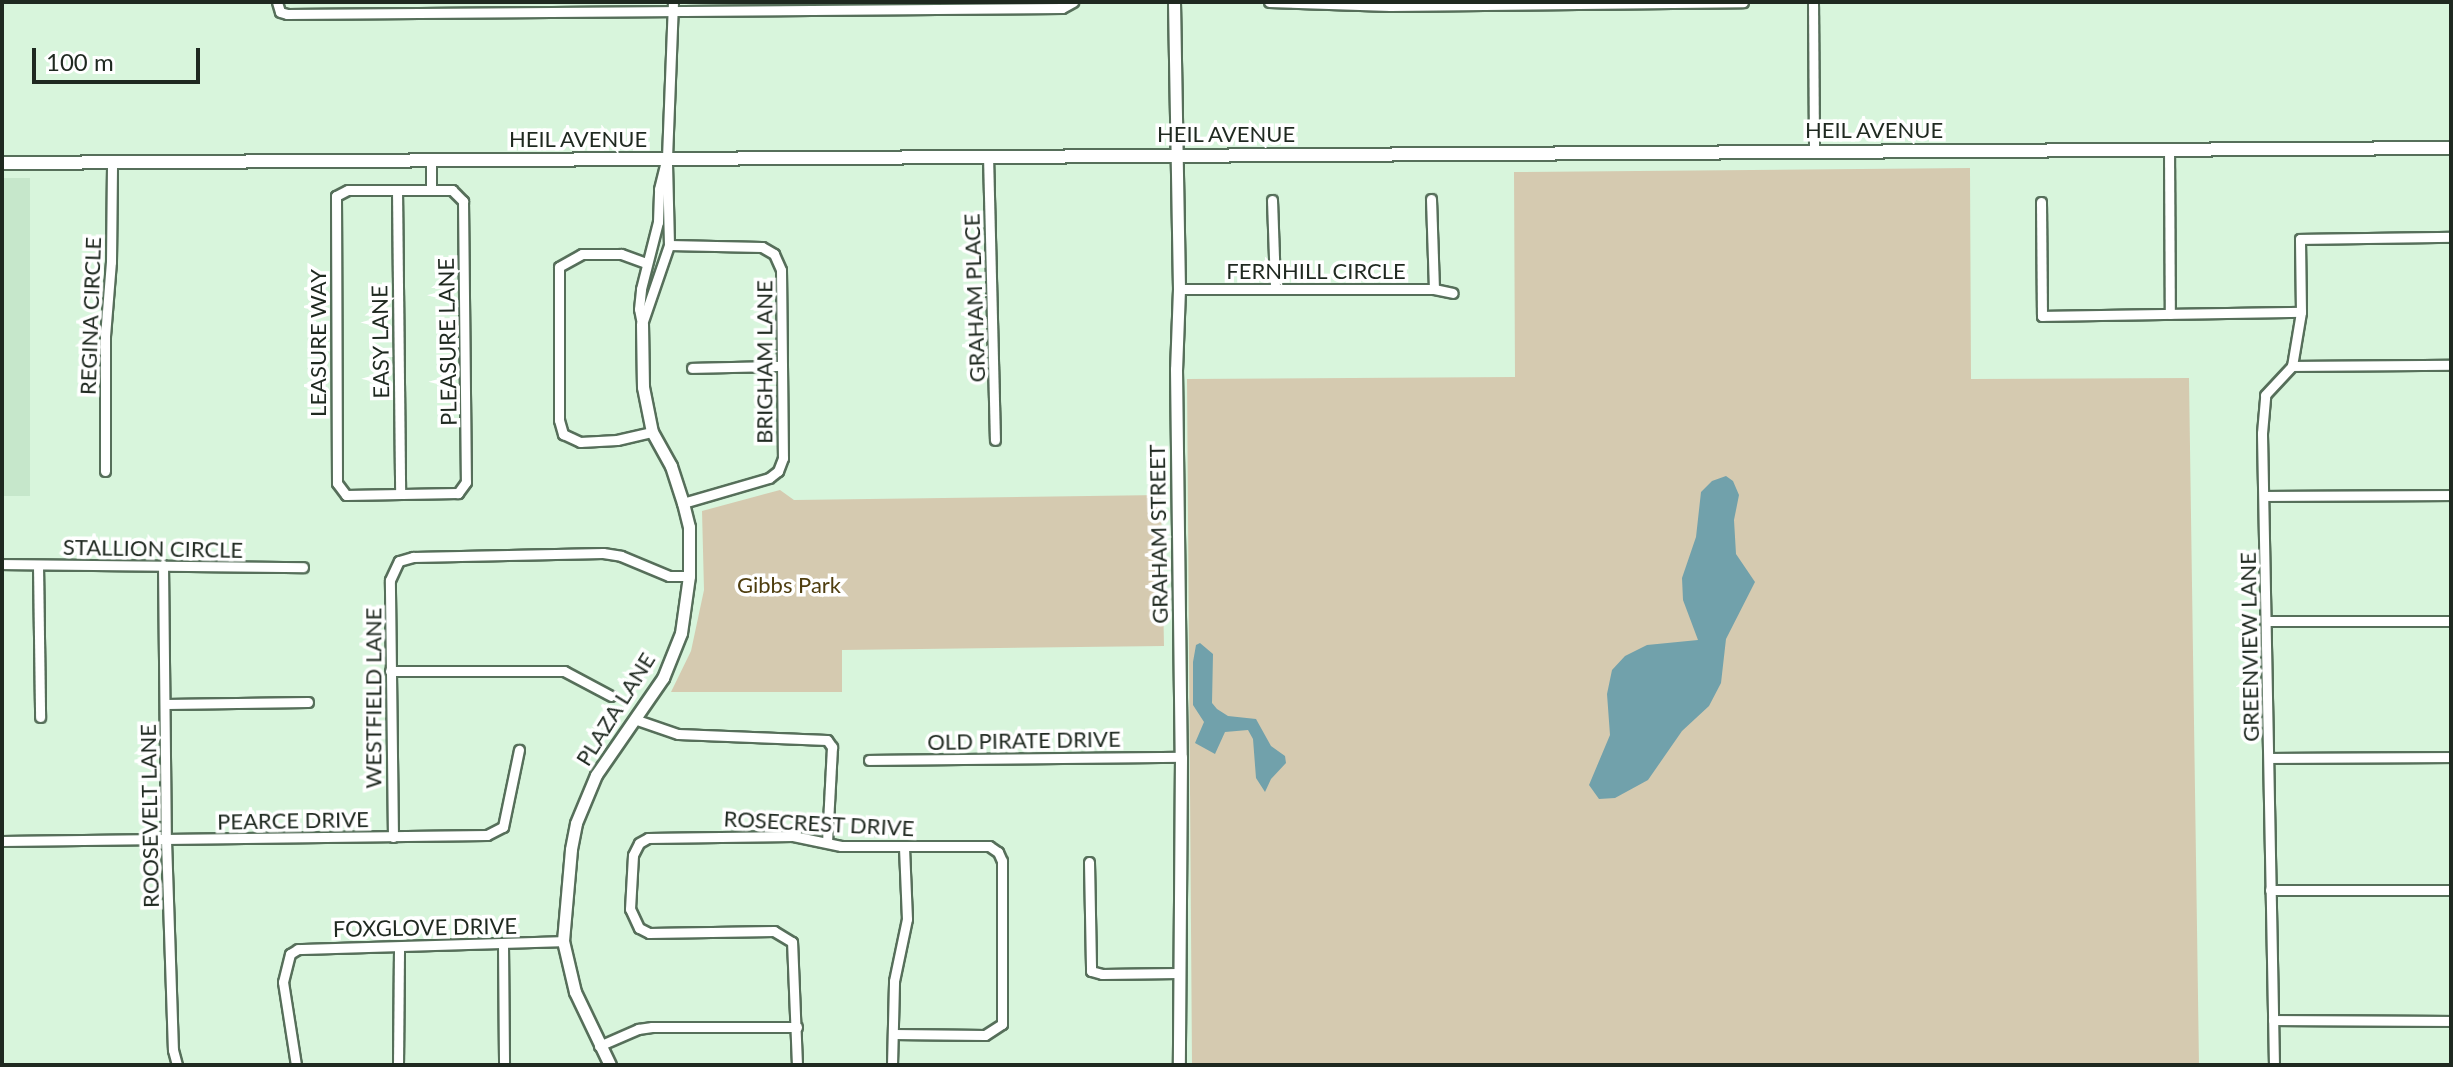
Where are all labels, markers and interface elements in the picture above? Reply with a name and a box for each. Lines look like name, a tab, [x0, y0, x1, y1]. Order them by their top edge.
scale bar	[36, 32, 204, 82]
text: 100 m	[46, 47, 114, 76]
street label: HEIL AVENUE	[1804, 117, 1944, 143]
street label: HEIL AVENUE	[1156, 121, 1296, 147]
street label: HEIL AVENUE	[508, 126, 648, 152]
street label: GRAHAM PLACE	[958, 213, 990, 383]
street label: REGINA CIRCLE	[74, 236, 106, 396]
street label: PLEASURE LANE	[432, 258, 462, 426]
street label: FERNHILL CIRCLE	[1226, 258, 1406, 284]
street label: LEASURE WAY	[305, 269, 331, 417]
street label: BRIGHAM LANE	[751, 280, 777, 444]
street label: EASY LANE	[366, 285, 394, 399]
street label: GRAHAM STREET	[1143, 444, 1173, 624]
street label: STALLION CIRCLE	[63, 533, 243, 563]
street label: GREENVIEW LANE	[2234, 552, 2264, 742]
park label: Gibbs Park	[737, 572, 841, 598]
street label: WESTFIELD LANE	[360, 607, 386, 789]
street label: PLAZA LANE	[570, 647, 660, 771]
street label: ROOSEVELT LANE	[134, 723, 164, 909]
street label: OLD PIRATE DRIVE	[927, 725, 1121, 755]
street label: PEARCE DRIVE	[217, 805, 369, 835]
street label: ROSECREST DRIVE	[723, 805, 915, 841]
street label: FOXGLOVE DRIVE	[333, 912, 517, 942]

